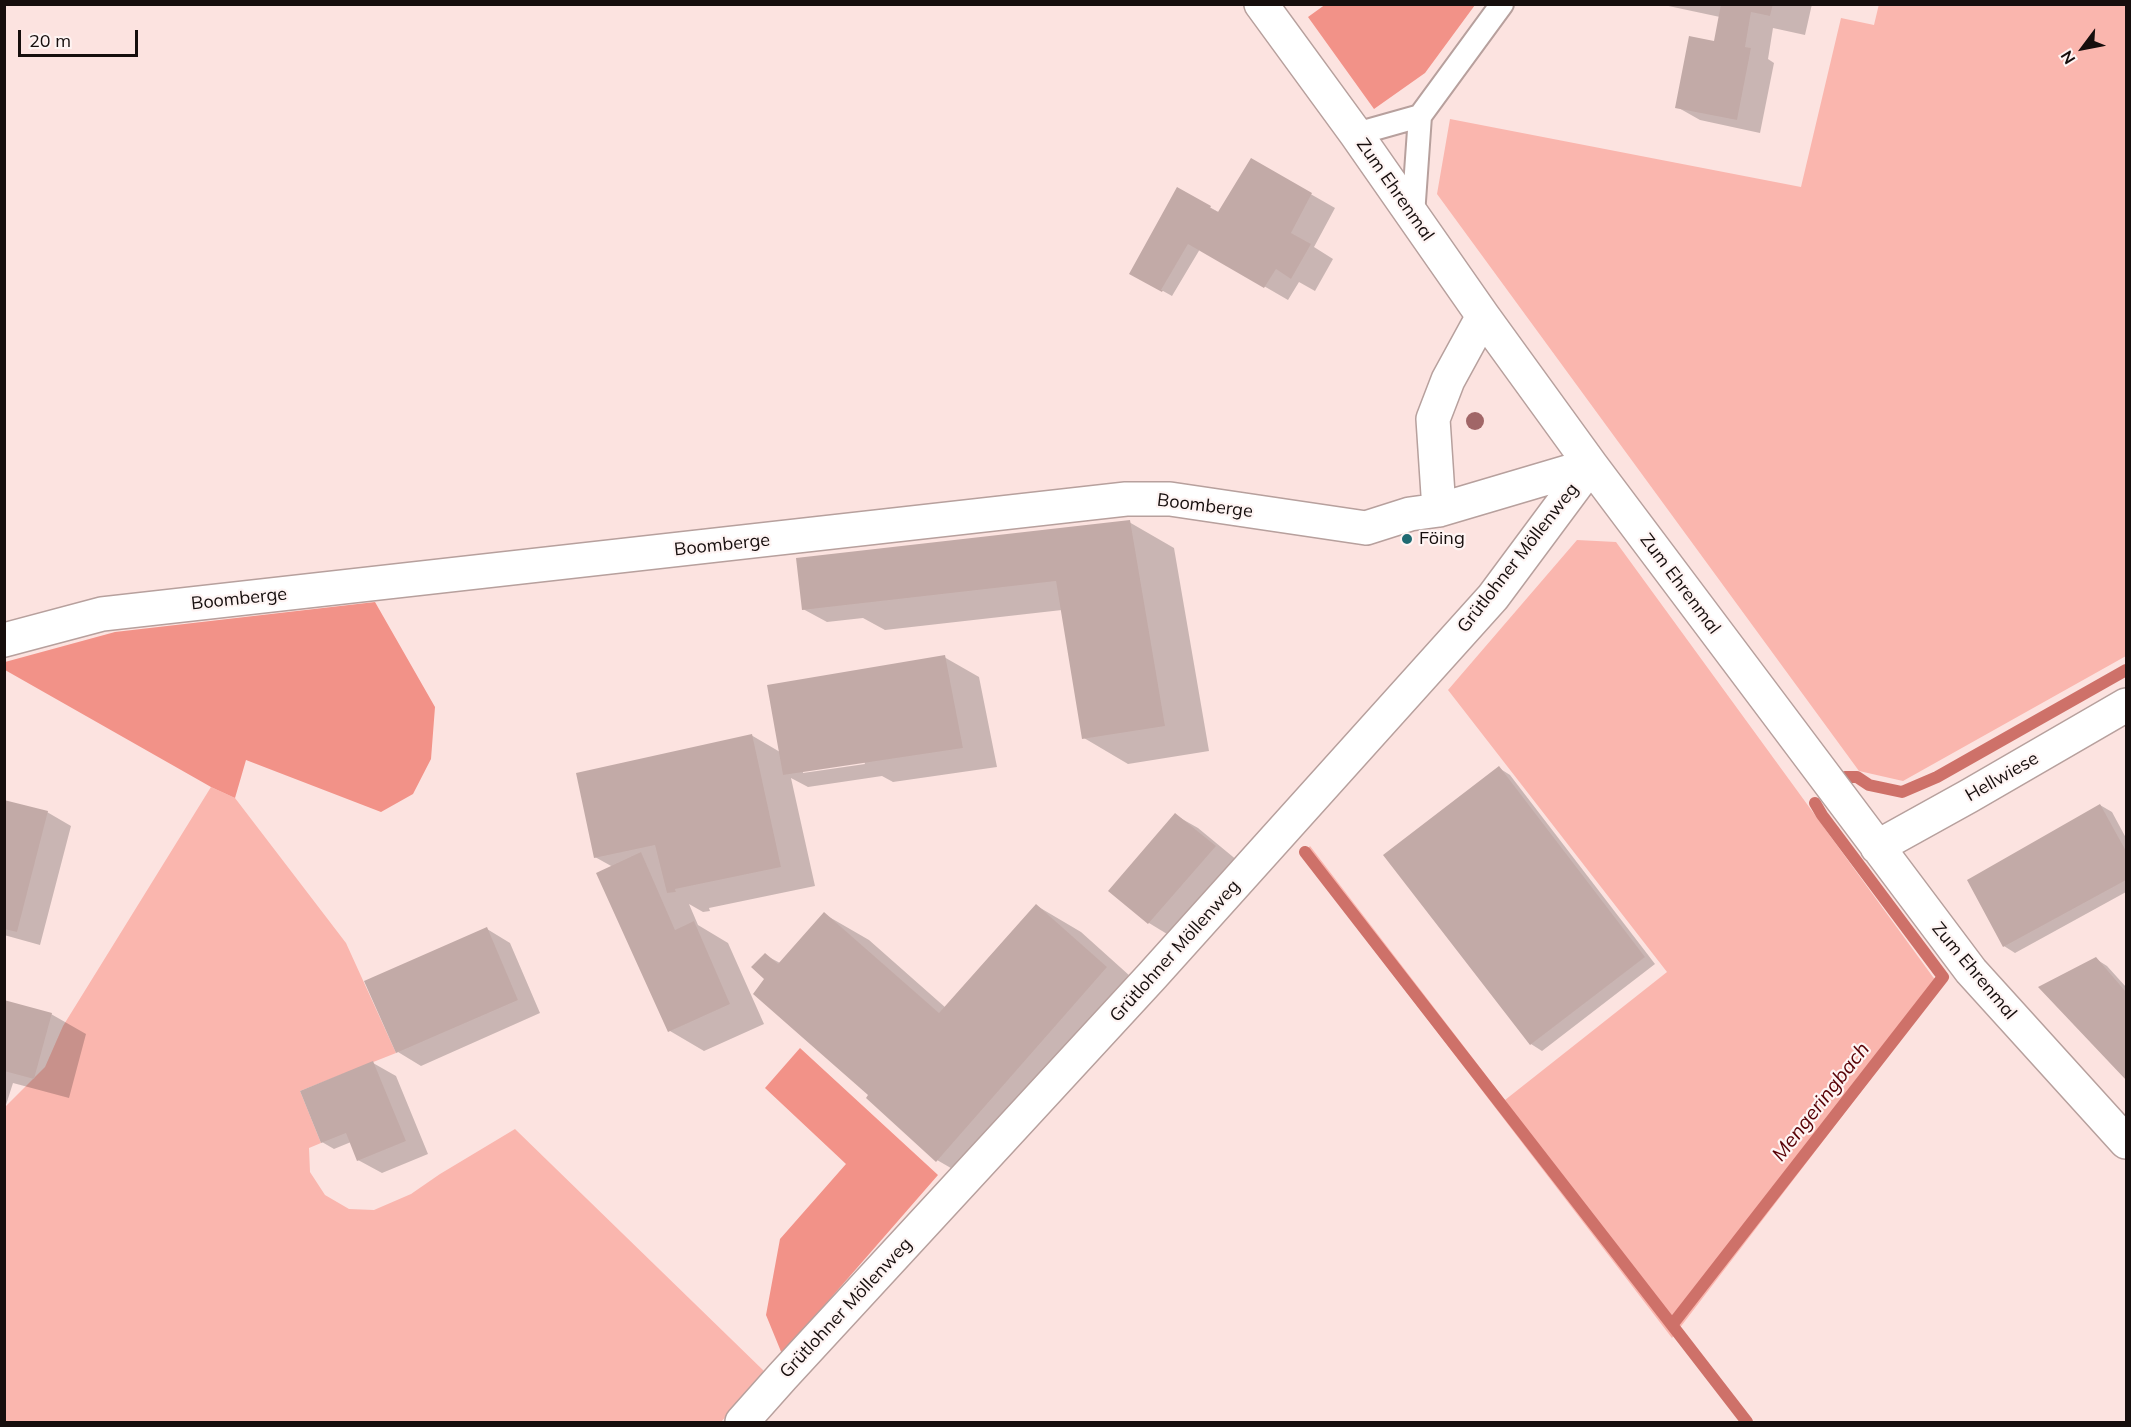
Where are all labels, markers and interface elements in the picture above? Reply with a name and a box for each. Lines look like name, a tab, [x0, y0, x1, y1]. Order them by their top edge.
scale bar	[21, 18, 141, 56]
north arrow	[2053, 18, 2113, 78]
text: 20 m	[29, 29, 71, 52]
text: N	[2056, 47, 2079, 68]
street label: Zum Ehrenmal	[1352, 135, 1438, 245]
street label: Grütlohner Möllenweg	[1453, 479, 1583, 637]
street label: Boomberge	[1156, 489, 1254, 523]
place label: Föing	[1419, 528, 1465, 550]
street label: Boomberge	[673, 529, 771, 561]
street label: Zum Ehrenmal	[1635, 529, 1725, 639]
marker: Föing	[1400, 532, 1414, 546]
street label: Boomberge	[190, 583, 288, 615]
street label: Hellwiese	[1962, 748, 2042, 806]
street label: Grütlohner Möllenweg	[1105, 875, 1245, 1027]
street label: Zum Ehrenmal	[1927, 918, 2021, 1024]
water label: Mengeringbach	[1767, 1038, 1875, 1166]
street label: Grütlohner Möllenweg	[775, 1233, 917, 1383]

